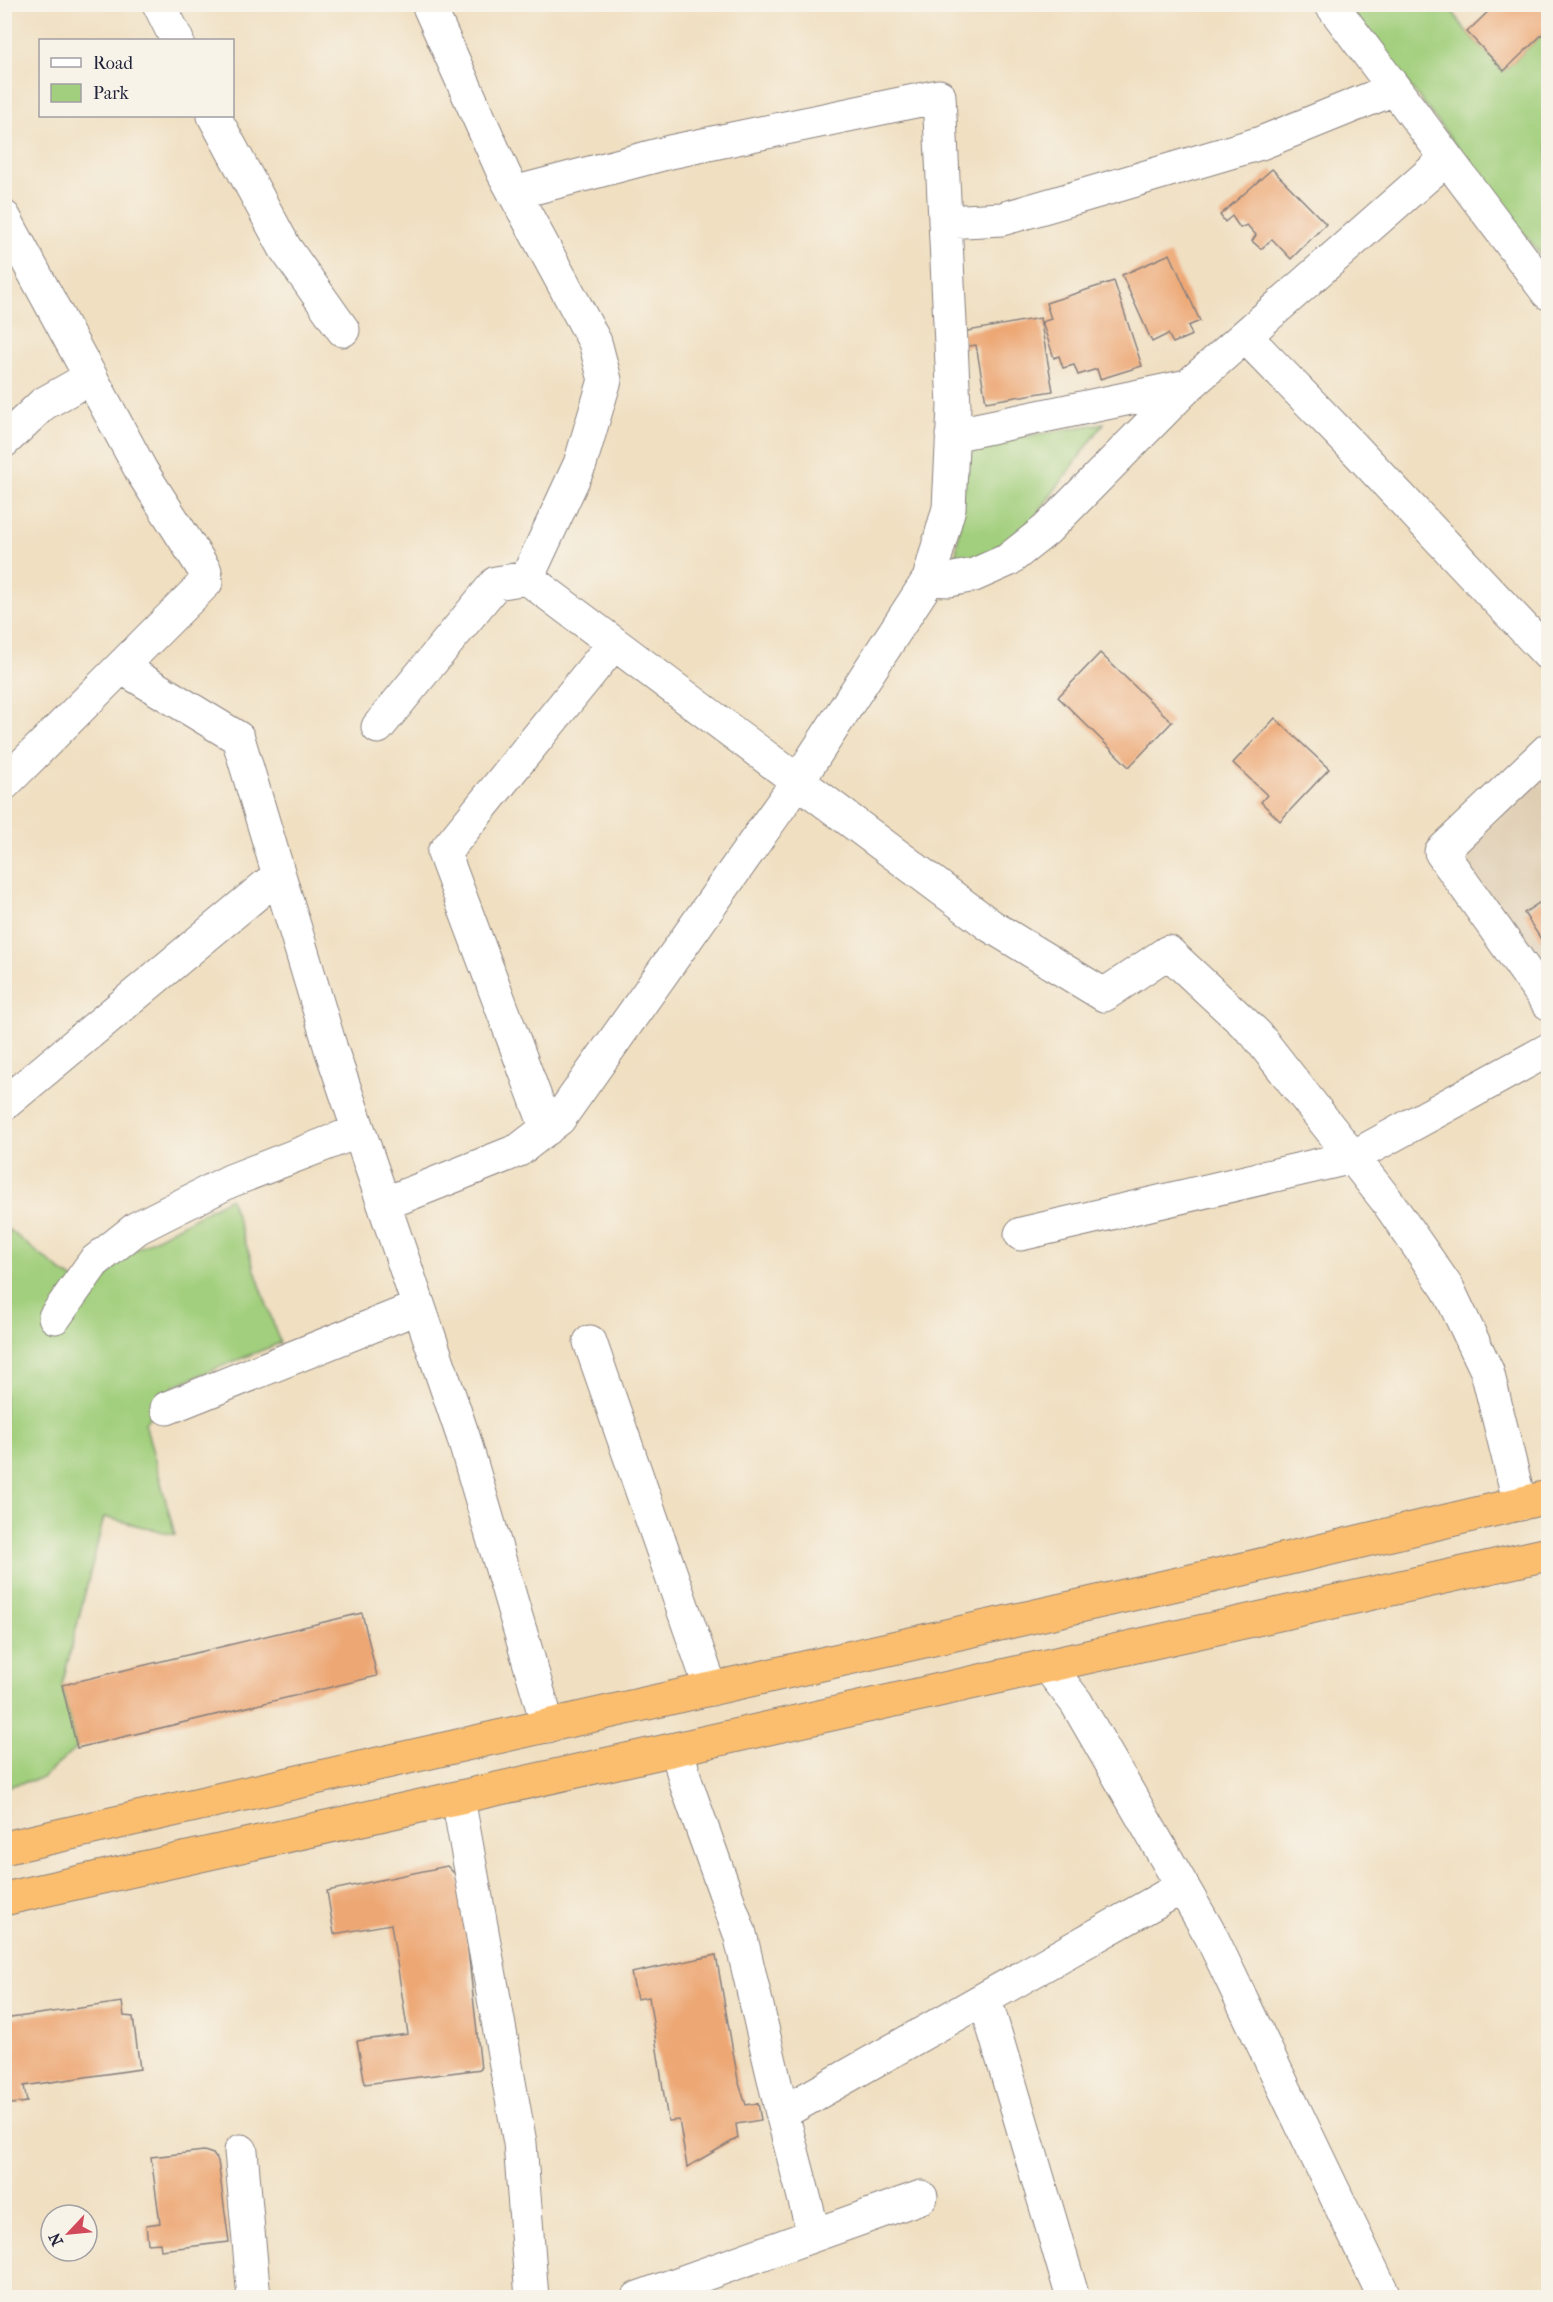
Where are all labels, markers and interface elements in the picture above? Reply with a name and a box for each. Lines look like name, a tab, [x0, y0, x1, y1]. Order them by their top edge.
legend	[39, 39, 234, 117]
text: Road	[93, 53, 133, 74]
text: Park	[93, 83, 130, 104]
north arrow	[39, 2203, 99, 2263]
text: N	[44, 2229, 67, 2249]

